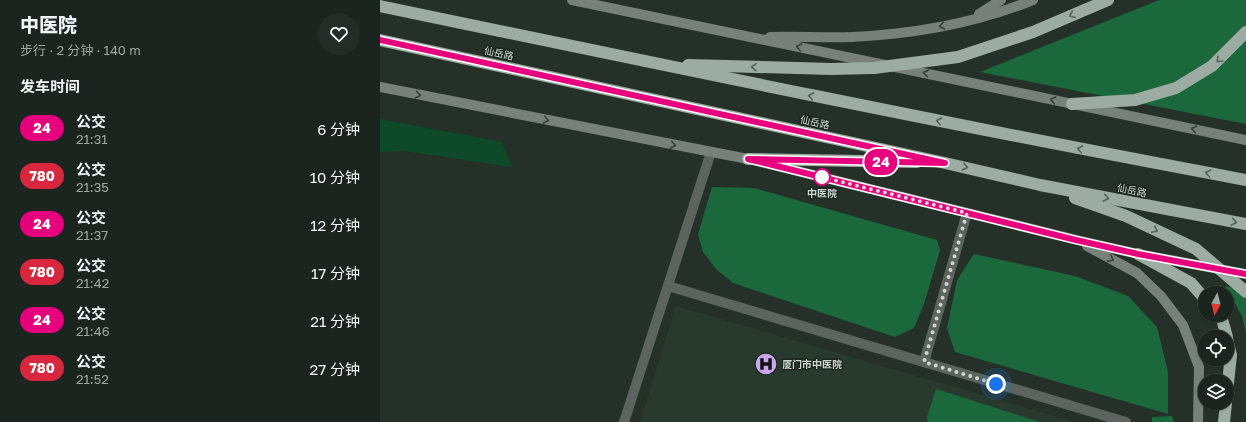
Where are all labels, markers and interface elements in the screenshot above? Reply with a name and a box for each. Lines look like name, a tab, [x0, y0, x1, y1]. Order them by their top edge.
one-way arrow	[1068, 11, 1075, 19]
text: 中医院	[20, 13, 77, 36]
button: heart	[318, 13, 360, 55]
one-way arrow	[939, 21, 945, 29]
text: 步行 · 2 分钟 · 140 m	[20, 42, 141, 58]
one-way arrow	[795, 43, 802, 52]
street label: 仙岳路	[483, 44, 515, 62]
one-way arrow	[1216, 55, 1224, 63]
one-way arrow	[751, 62, 757, 71]
one-way arrow	[923, 70, 929, 78]
text: 发车时间	[20, 77, 80, 95]
one-way arrow	[415, 91, 421, 99]
one-way arrow	[808, 92, 814, 100]
one-way arrow	[1050, 96, 1056, 104]
text: 公交	[76, 112, 106, 130]
street label: 仙岳路	[799, 113, 831, 131]
one-way arrow	[543, 115, 549, 124]
one-way arrow	[935, 118, 942, 126]
text: 24	[33, 119, 51, 136]
text: 6 分钟	[317, 120, 360, 138]
one-way arrow	[1191, 126, 1197, 134]
text: 21:31	[76, 131, 108, 147]
one-way arrow	[670, 140, 677, 148]
one-way arrow	[1077, 146, 1083, 154]
line badge: 24	[863, 149, 899, 175]
text: 24	[872, 153, 890, 170]
text: 公交	[76, 160, 106, 178]
one-way arrow	[962, 163, 968, 171]
text: 780	[29, 167, 55, 184]
text: 10 分钟	[310, 168, 360, 186]
marker: 中医院	[813, 168, 831, 186]
one-way arrow	[1205, 169, 1211, 178]
text: 21:35	[76, 179, 109, 195]
street label: 仙岳路	[1116, 181, 1148, 199]
place label: 中医院	[807, 187, 837, 199]
one-way arrow	[1103, 193, 1109, 201]
text: 公交	[76, 208, 106, 226]
text: 24	[33, 215, 51, 232]
text: 12 分钟	[310, 216, 360, 234]
one-way arrow	[1231, 217, 1237, 226]
one-way arrow	[1150, 225, 1158, 233]
text: 21:37	[76, 227, 108, 243]
one-way arrow	[1107, 254, 1114, 261]
text: 公交	[76, 256, 106, 274]
text: 780	[29, 263, 55, 280]
text: 17 分钟	[311, 264, 360, 282]
text: 21:42	[76, 275, 109, 291]
north arrow	[1198, 286, 1234, 322]
map controls	[1198, 286, 1234, 410]
text: 公交	[76, 304, 106, 322]
text: 24	[33, 311, 51, 328]
text: 21 分钟	[310, 312, 360, 330]
text: 21:46	[76, 323, 110, 339]
button: locate	[1198, 330, 1234, 366]
hospital icon: 厦门市中医院	[753, 351, 779, 377]
text: 公交	[76, 352, 106, 370]
place label: 厦门市中医院	[782, 358, 842, 370]
text: 780	[29, 359, 55, 376]
text: 27 分钟	[310, 360, 360, 378]
text: 21:52	[76, 371, 109, 387]
your location	[986, 374, 1006, 394]
button: layers	[1198, 374, 1234, 410]

